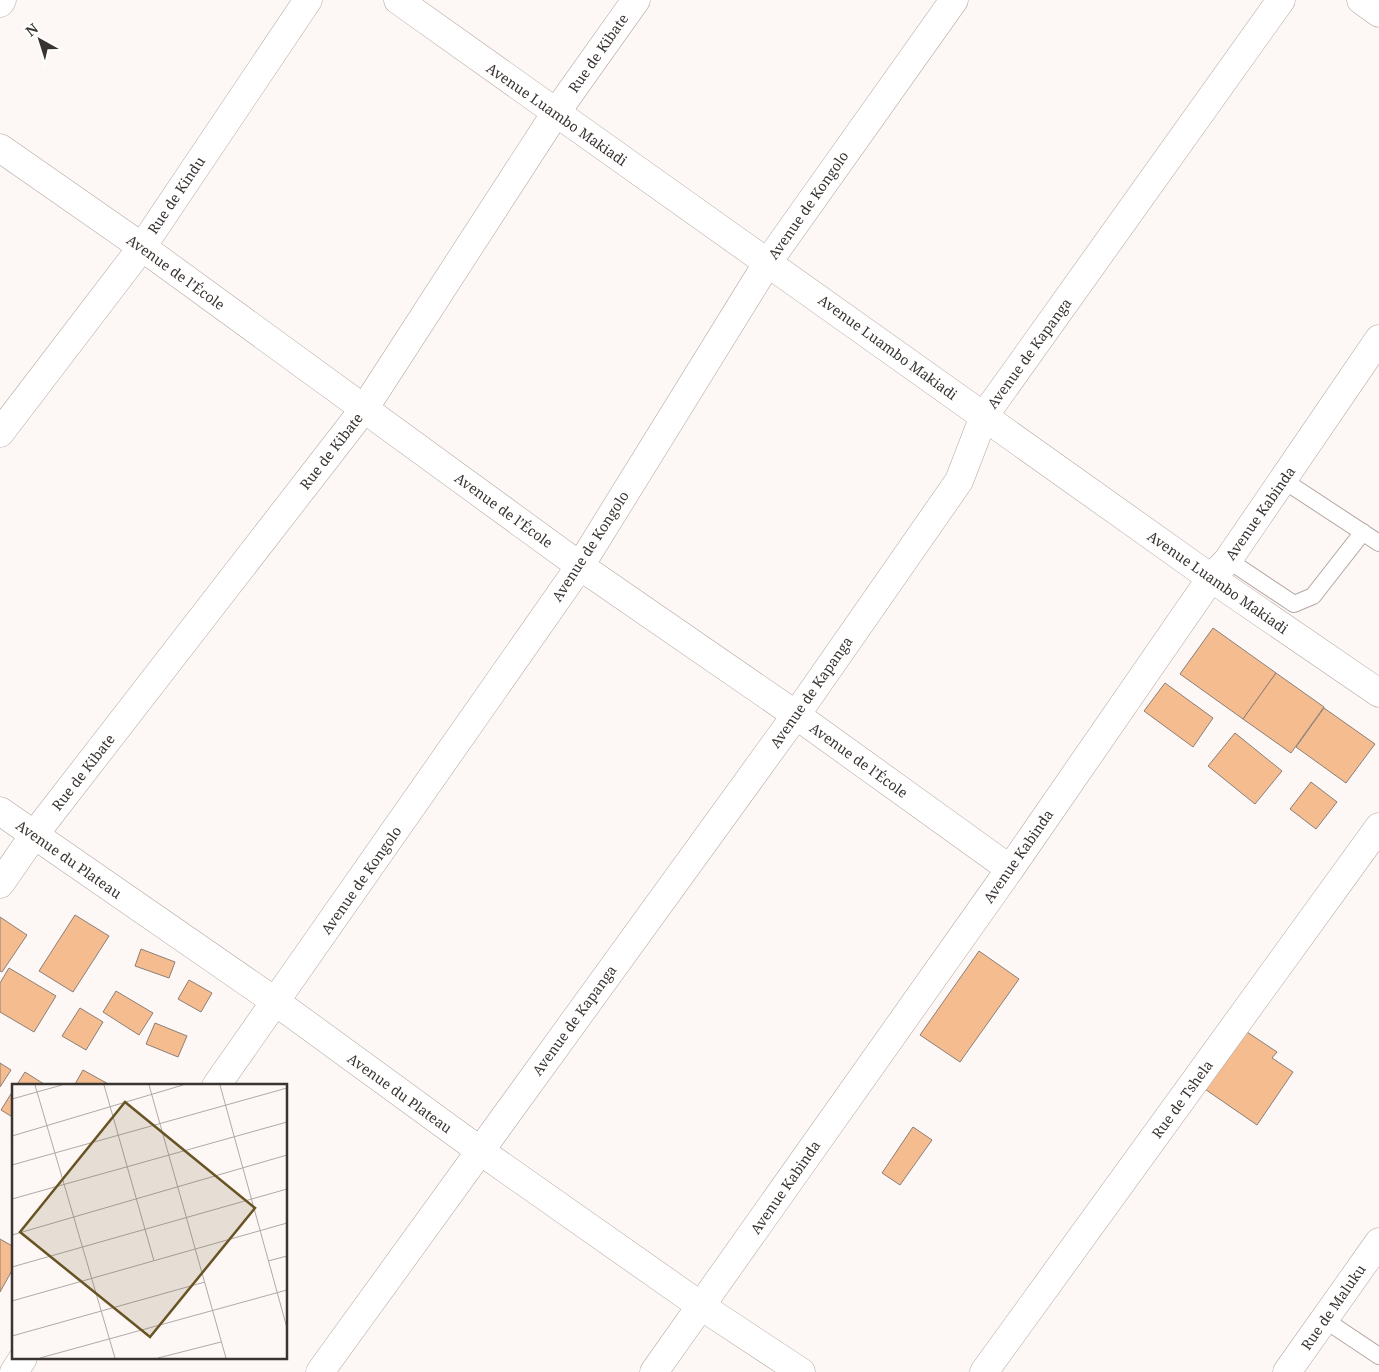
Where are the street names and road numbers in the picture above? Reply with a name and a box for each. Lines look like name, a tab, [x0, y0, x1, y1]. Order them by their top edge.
street label: Rue de Kibate	[564, 10, 632, 96]
street label: Avenue Luambo Makiadi	[483, 58, 631, 170]
street label: Avenue de Kongolo	[763, 147, 853, 263]
street label: Rue de Kindu	[143, 152, 209, 238]
street label: Avenue de l’École	[123, 230, 229, 314]
street label: Avenue Luambo Makiadi	[815, 290, 962, 404]
street label: Avenue de Kapanga	[983, 294, 1076, 412]
street label: Rue de Kibate	[295, 409, 367, 493]
street label: Avenue Kabinda	[1221, 462, 1299, 563]
street label: Avenue de l’École	[451, 468, 557, 552]
street label: Avenue de Kongolo	[547, 487, 633, 605]
street label: Avenue Luambo Makiadi	[1144, 526, 1292, 638]
street label: Avenue de Kapanga	[765, 632, 857, 752]
street label: Avenue de l’École	[806, 718, 912, 802]
street label: Rue de Kibate	[47, 730, 119, 814]
street label: Avenue Kabinda	[979, 805, 1057, 906]
street label: Avenue du Plateau	[12, 815, 126, 903]
street label: Avenue de Kongolo	[316, 822, 406, 938]
street label: Avenue de Kapanga	[528, 961, 621, 1079]
street label: Avenue du Plateau	[344, 1049, 456, 1137]
street label: Rue de Tshela	[1147, 1056, 1217, 1142]
street label: Avenue Kabinda	[746, 1136, 824, 1237]
street label: Rue de Maluku	[1296, 1260, 1370, 1354]

